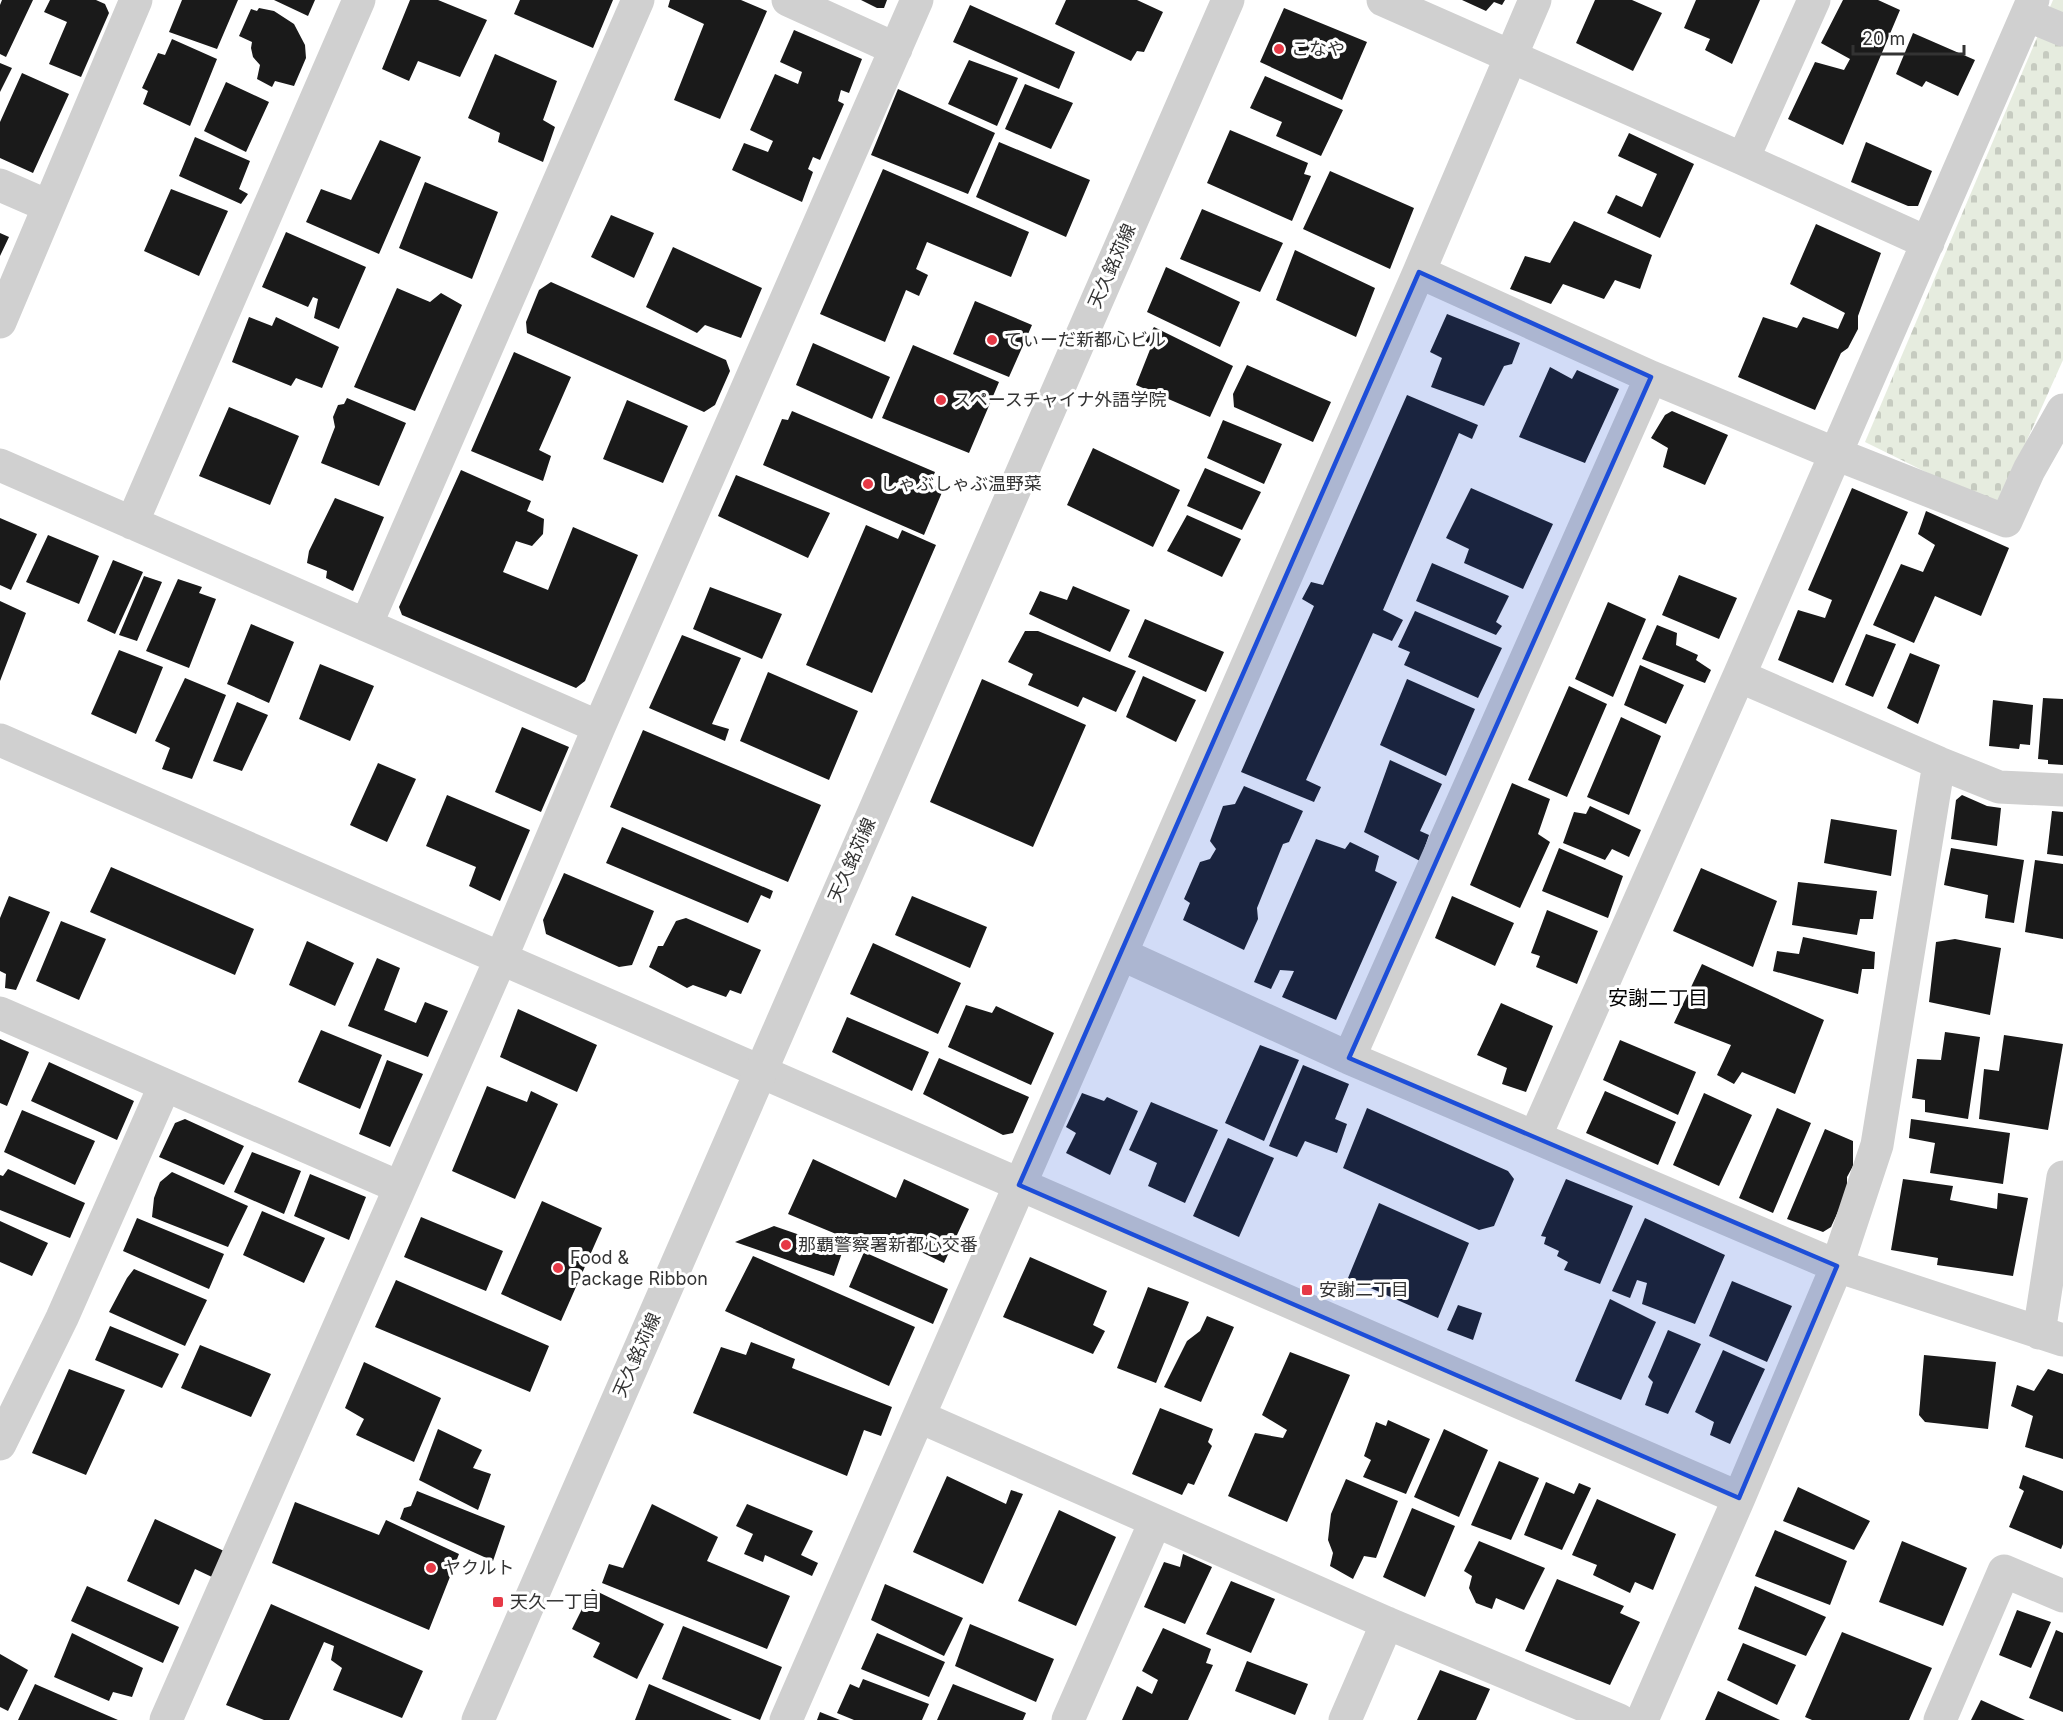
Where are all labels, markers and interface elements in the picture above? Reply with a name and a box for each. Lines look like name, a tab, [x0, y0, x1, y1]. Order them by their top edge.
scale bar	[1853, 18, 1964, 56]
text: 20 m	[1862, 28, 1905, 49]
place label: こなや	[1291, 38, 1345, 59]
marker: こなや	[1272, 42, 1286, 56]
street label: 天久銘苅線	[1084, 220, 1139, 311]
place label: てぃーだ新都心ビル	[1004, 329, 1166, 350]
marker: てぃーだ新都心ビル	[985, 333, 999, 347]
place label: スペースチャイナ外語学院	[953, 389, 1166, 410]
marker: スペースチャイナ外語学院	[934, 393, 948, 407]
place label: しゃぶしゃぶ温野菜	[880, 473, 1042, 494]
marker: しゃぶしゃぶ温野菜	[861, 477, 875, 491]
street label: 天久銘苅線	[824, 814, 879, 905]
district label: 安謝二丁目	[1608, 986, 1708, 1010]
place label: 那覇警察署新都心交番	[798, 1234, 978, 1255]
marker: 那覇警察署新都心交番	[779, 1238, 793, 1252]
place label: Food & Package Ribbon	[570, 1247, 708, 1289]
marker: Food & Package Ribbon	[551, 1261, 565, 1275]
place label: 安謝二丁目	[1319, 1279, 1409, 1300]
marker: 安謝二丁目	[1300, 1283, 1314, 1297]
street label: 天久銘苅線	[609, 1309, 664, 1400]
place label: ヤクルト	[443, 1557, 514, 1578]
marker: ヤクルト	[424, 1561, 438, 1575]
place label: 天久一丁目	[510, 1591, 600, 1612]
marker: 天久一丁目	[491, 1595, 505, 1609]

